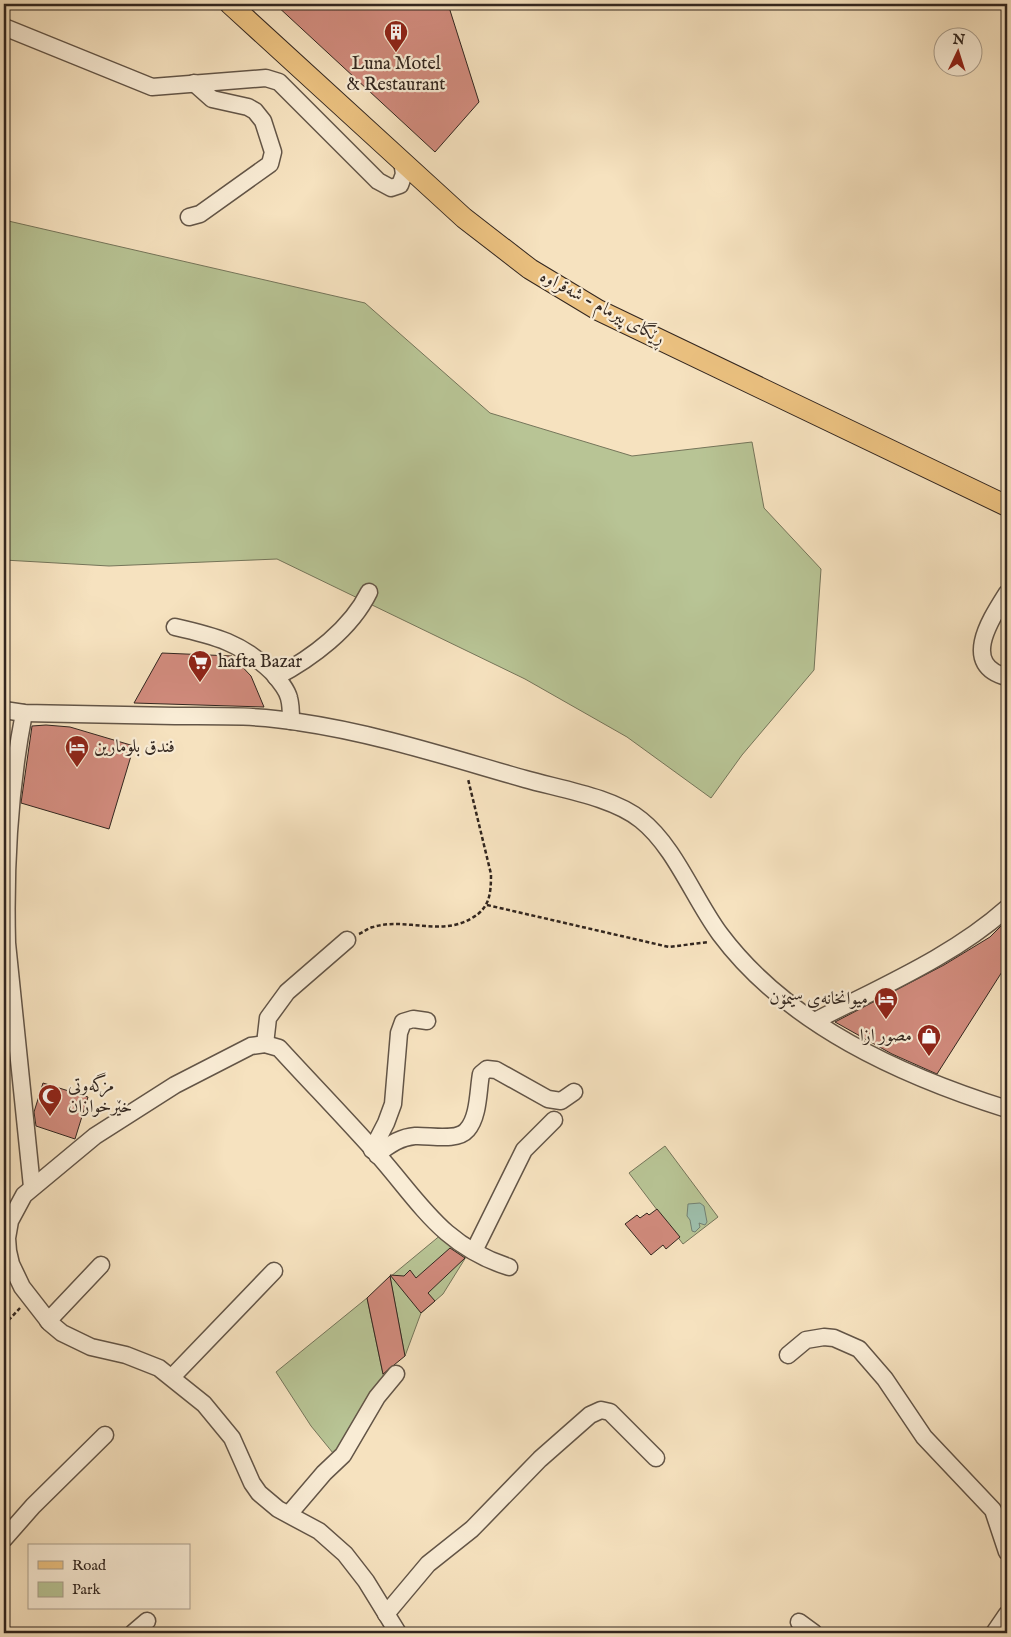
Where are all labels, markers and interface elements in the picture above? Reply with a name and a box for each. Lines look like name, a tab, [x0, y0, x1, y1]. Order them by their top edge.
building icon: Luna Motel & Restaurant	[383, 19, 409, 53]
north arrow	[934, 28, 984, 78]
text: N	[951, 31, 966, 49]
place label: Luna Motel & Restaurant	[346, 53, 446, 97]
street label: ڕێگای پیرمام - شەقراوە	[534, 264, 669, 353]
supermarket icon: hafta Bazar	[187, 649, 213, 683]
place label: hafta Bazar	[218, 651, 303, 674]
hotel icon: فندق بلومارين	[64, 734, 90, 768]
place label: فندق بلومارين	[94, 736, 175, 759]
hotel icon: میوانخانەی سیمۆن	[873, 986, 899, 1020]
place label: میوانخانەی سیمۆن	[769, 988, 868, 1011]
shop icon: مصور ازا	[916, 1023, 942, 1057]
place label: مصور ازا	[860, 1025, 912, 1048]
place label: مزگەوتی خێرخوازان	[68, 1072, 132, 1119]
mosque icon: مزگەوتی خێرخوازان	[37, 1083, 63, 1117]
legend	[28, 1544, 190, 1610]
text: Road	[72, 1556, 107, 1575]
text: Park	[72, 1580, 102, 1599]

